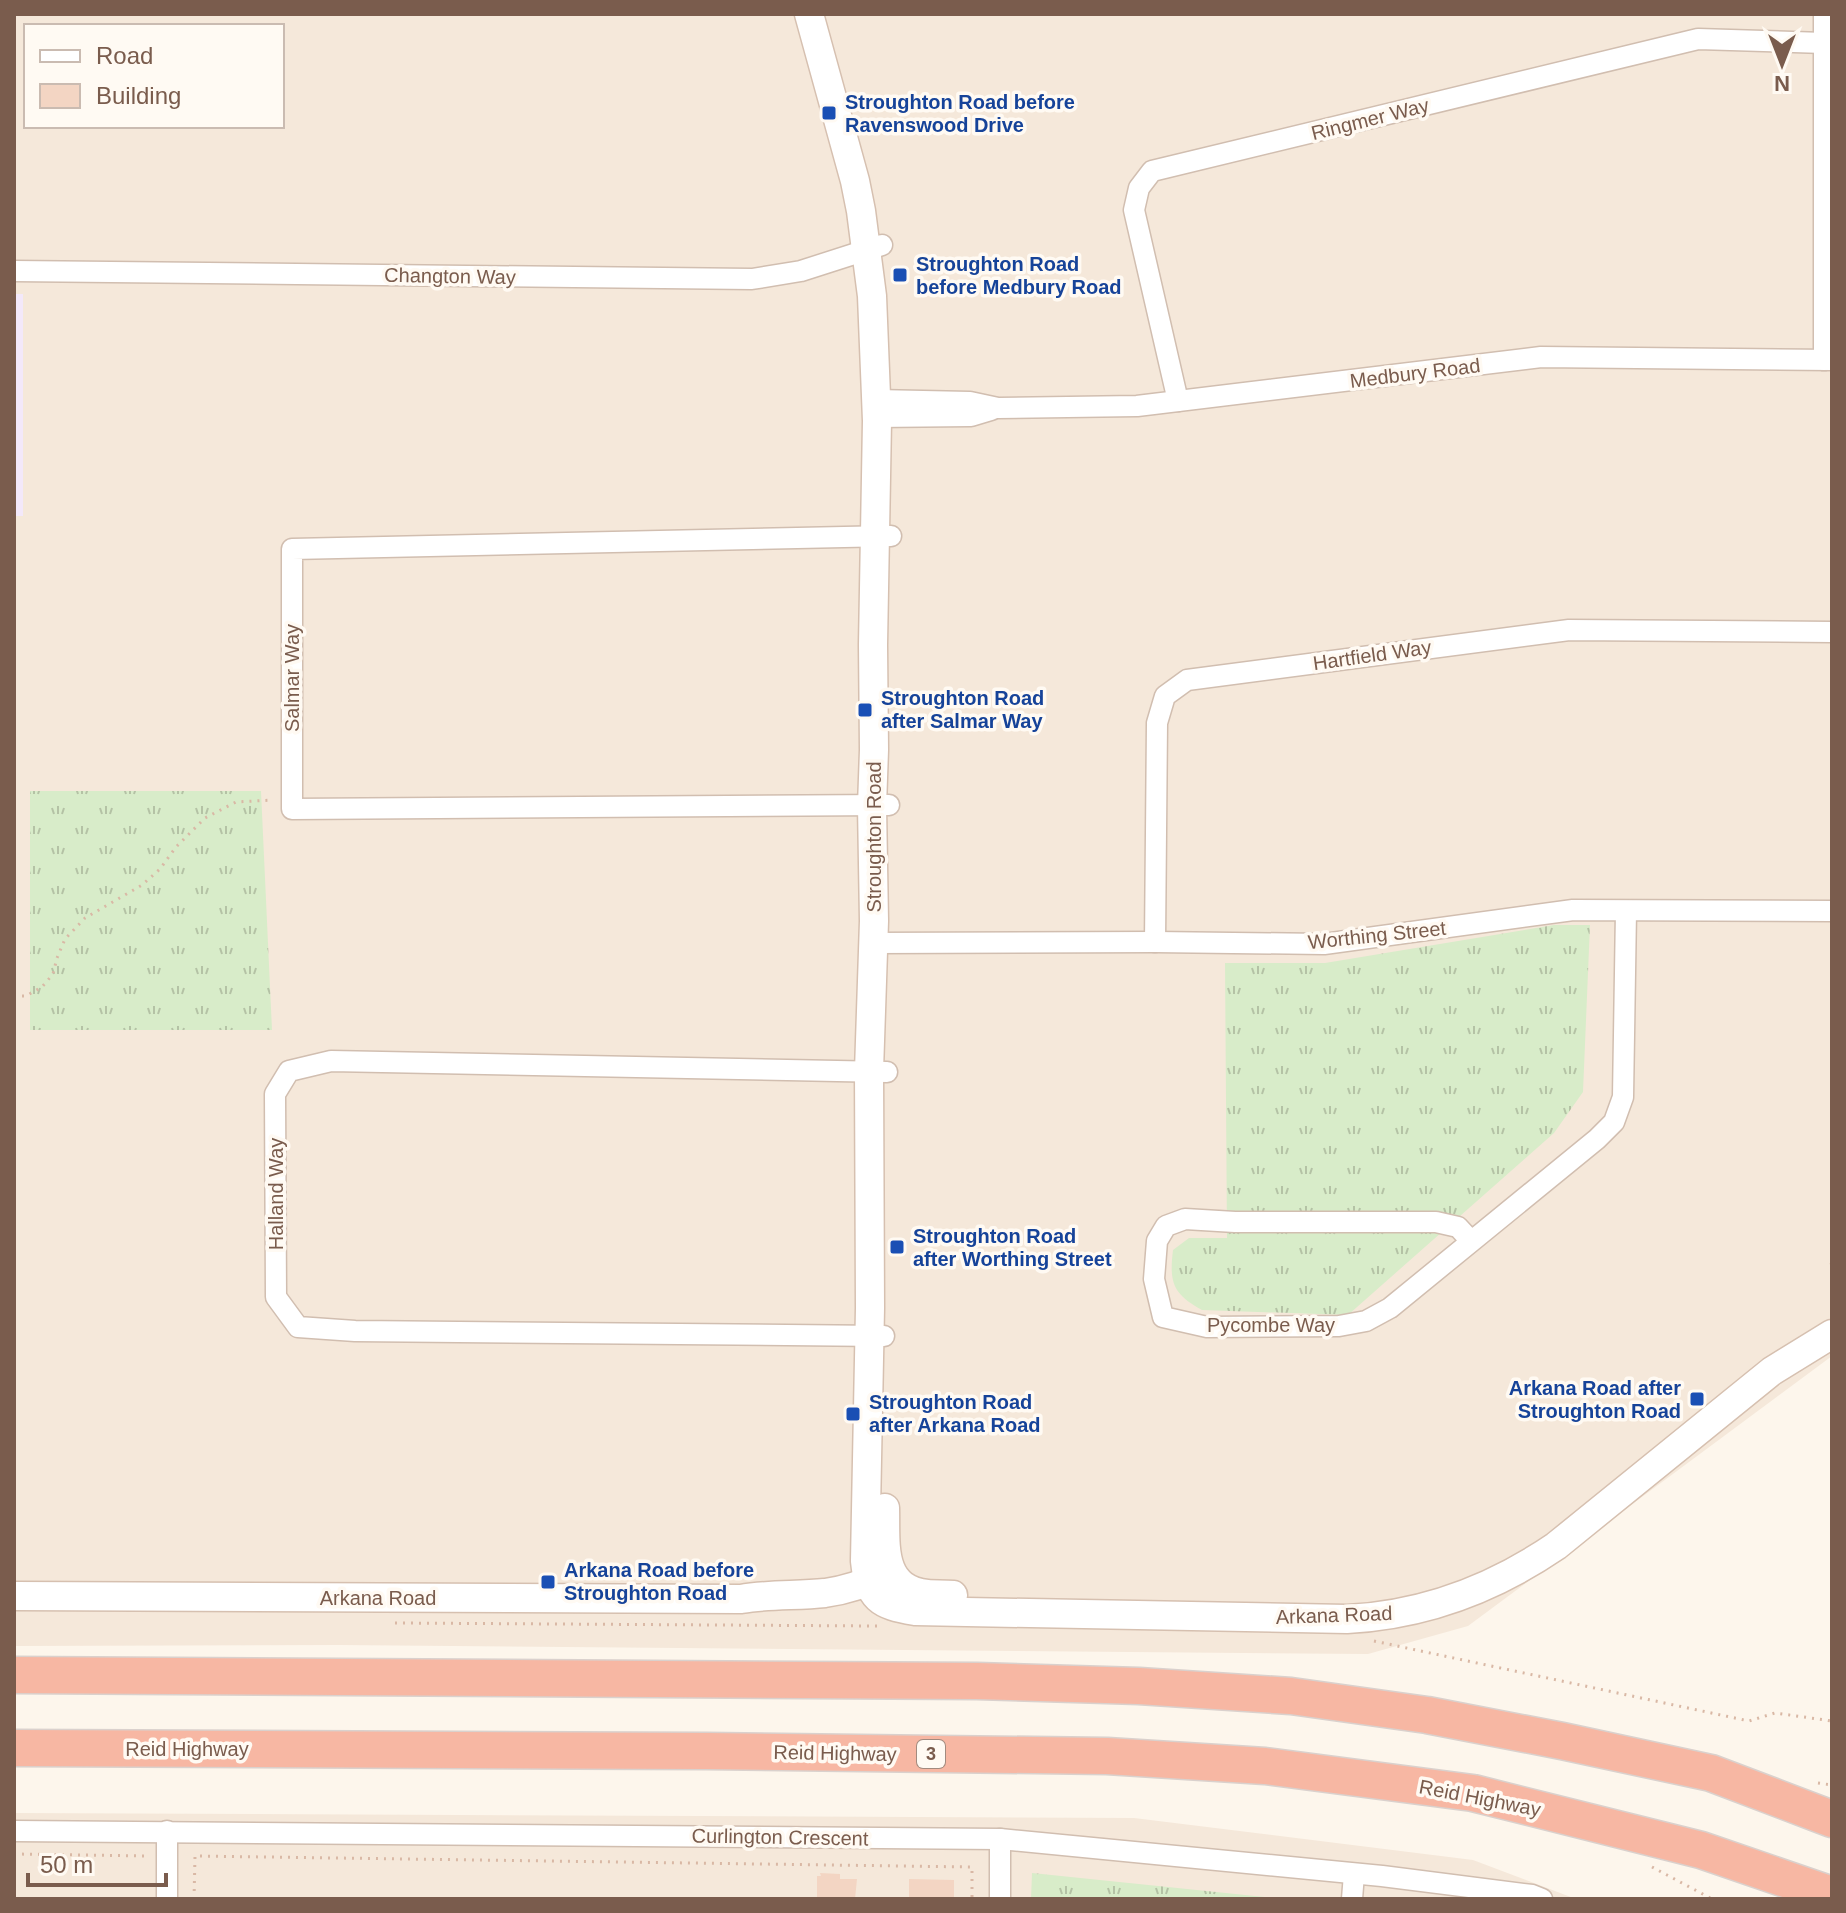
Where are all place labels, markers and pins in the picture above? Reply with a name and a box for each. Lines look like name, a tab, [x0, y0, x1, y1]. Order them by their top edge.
place label: Stroughton Road before Ravenswood Drive	[845, 91, 1075, 136]
marker: Stroughton Road before Ravenswood Drive	[820, 104, 838, 122]
place label: Stroughton Road before Medbury Road	[916, 253, 1122, 298]
marker: Stroughton Road before Medbury Road	[891, 266, 909, 284]
place label: Stroughton Road after Salmar Way	[881, 687, 1044, 732]
marker: Stroughton Road after Salmar Way	[856, 701, 874, 719]
place label: Stroughton Road after Worthing Street	[913, 1225, 1112, 1270]
marker: Stroughton Road after Worthing Street	[888, 1238, 906, 1256]
place label: Arkana Road after Stroughton Road	[1509, 1377, 1681, 1422]
marker: Arkana Road after Stroughton Road	[1688, 1390, 1706, 1408]
place label: Stroughton Road after Arkana Road	[869, 1391, 1041, 1436]
marker: Stroughton Road after Arkana Road	[844, 1405, 862, 1423]
place label: Arkana Road before Stroughton Road	[564, 1559, 754, 1604]
marker: Arkana Road before Stroughton Road	[539, 1573, 557, 1591]

